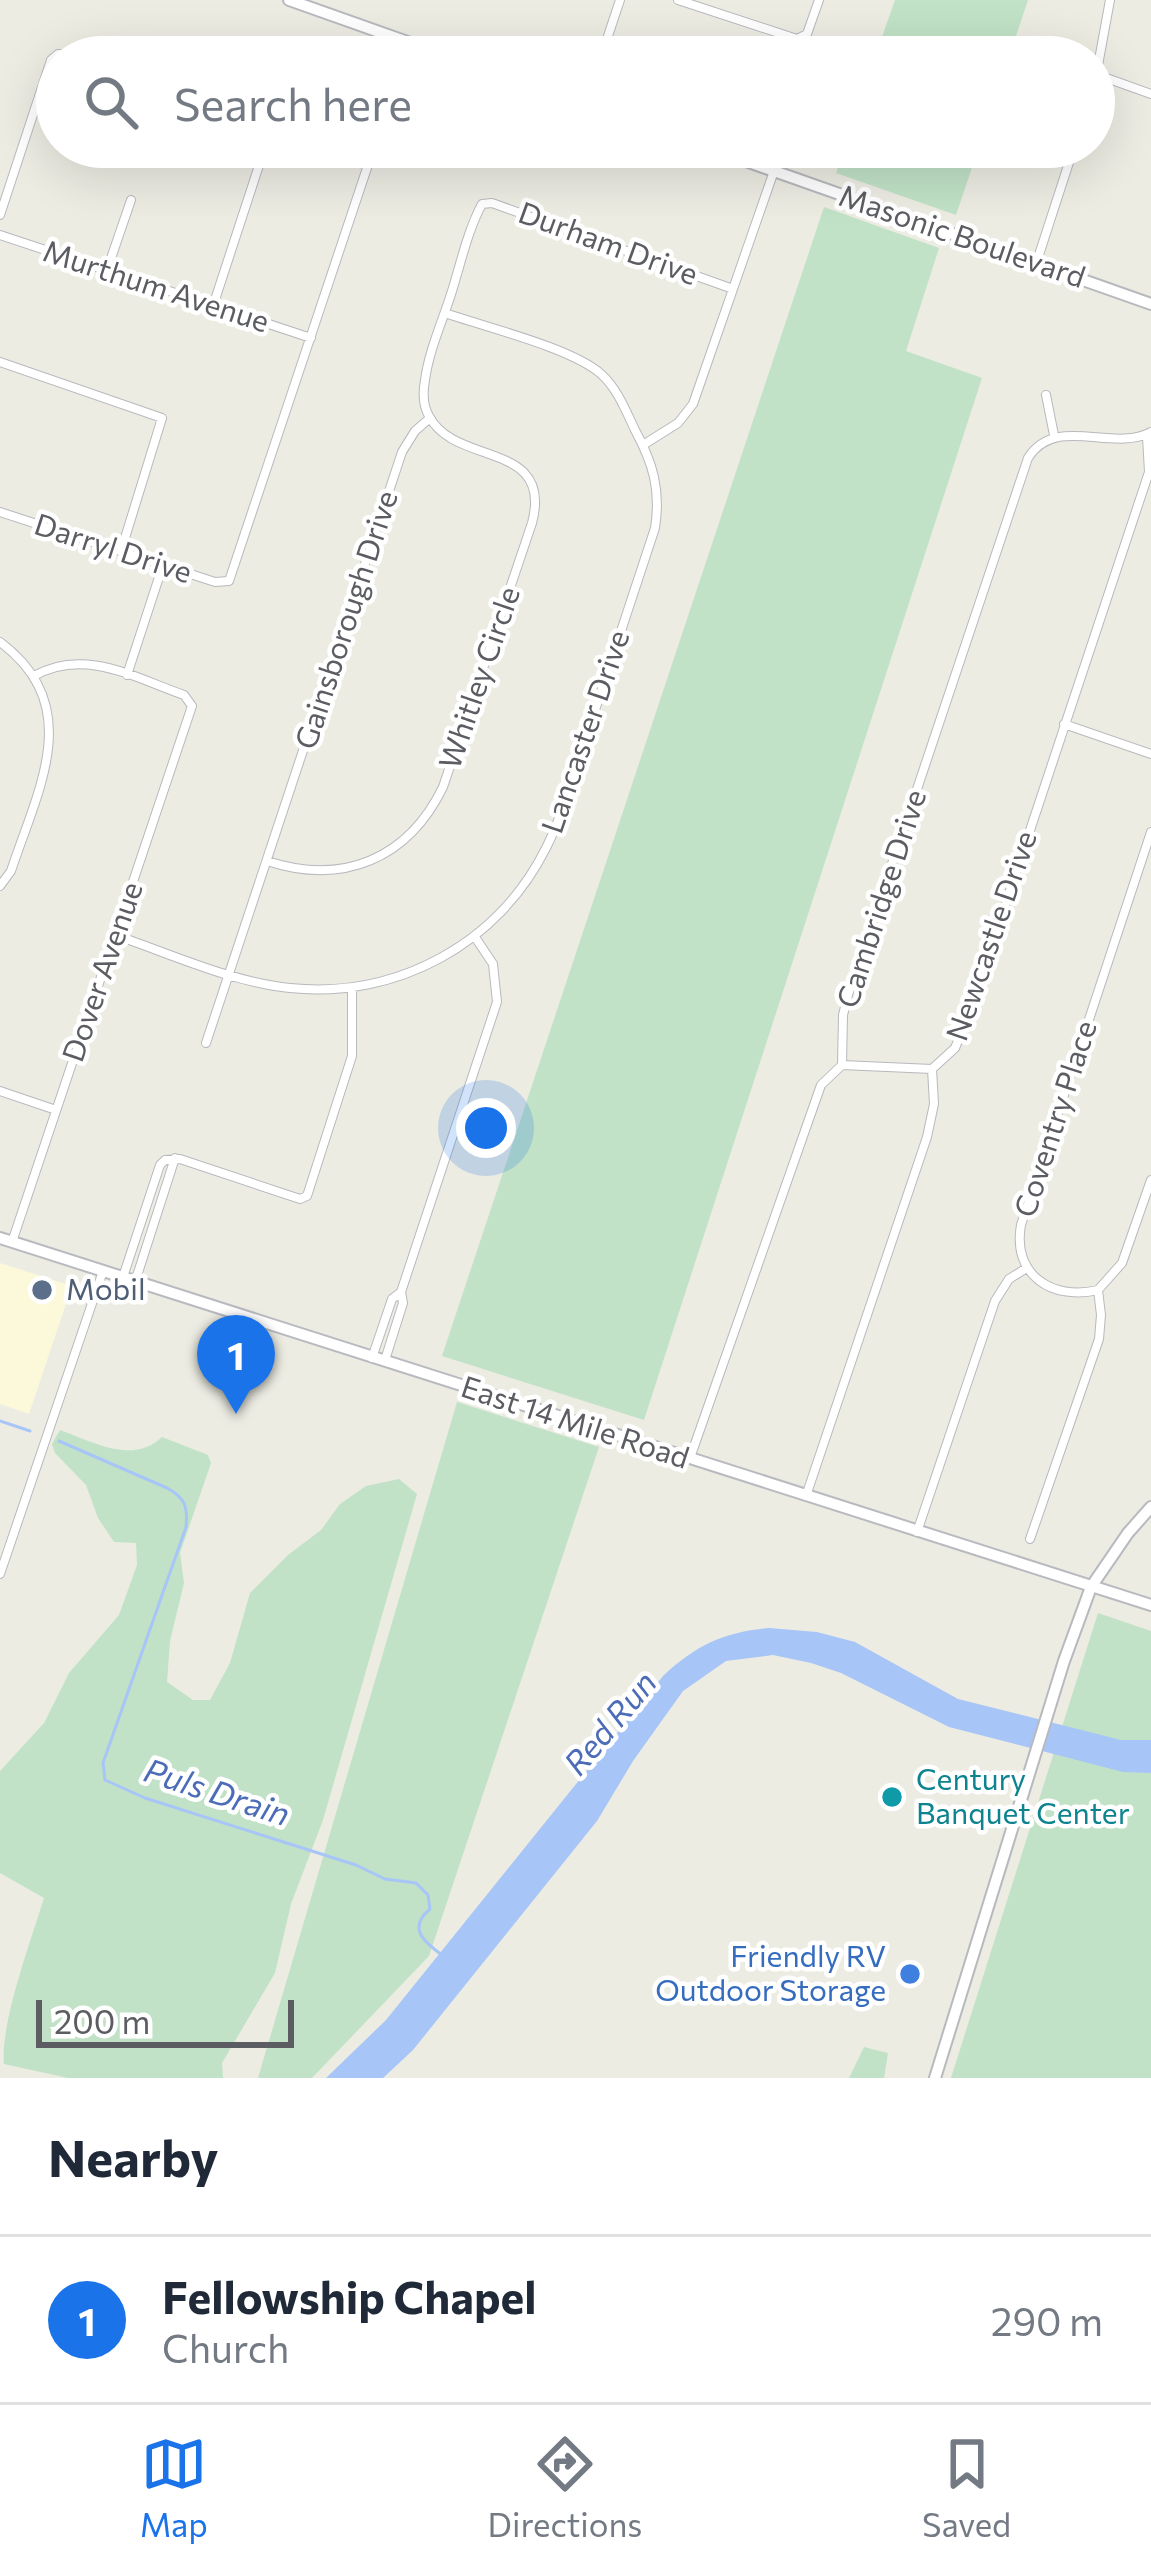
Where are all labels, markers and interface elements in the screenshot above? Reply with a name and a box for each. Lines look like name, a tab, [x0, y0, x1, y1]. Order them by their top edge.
search box	[36, 36, 1115, 168]
icon: search	[78, 69, 144, 135]
text: Search here	[174, 75, 412, 130]
street label: Masonic Boulevard	[835, 175, 1091, 294]
street label: Durham Drive	[514, 192, 704, 291]
street label: Murthum Avenue	[39, 231, 275, 339]
street label: Gainsborough Drive	[285, 485, 404, 753]
street label: Darryl Drive	[30, 504, 197, 589]
street label: Whitley Circle	[429, 581, 526, 773]
street label: Lancaster Drive	[532, 625, 636, 838]
street label: Cambridge Drive	[827, 784, 932, 1012]
street label: Newcastle Drive	[936, 825, 1043, 1045]
street label: Dover Avenue	[53, 876, 149, 1066]
street label: Coventry Place	[1004, 1015, 1103, 1221]
your location	[456, 1098, 516, 1158]
place label: Mobil	[66, 1269, 146, 1306]
marker: Mobil	[29, 1277, 55, 1303]
pin: 1	[197, 1315, 275, 1414]
street label: East 14 Mile Road	[457, 1366, 694, 1475]
water label: Red Run	[554, 1662, 664, 1782]
water label: Puls Drain	[139, 1748, 295, 1833]
place label: Century Banquet Center	[916, 1759, 1130, 1830]
marker: Century Banquet Center	[879, 1784, 905, 1810]
place label: Friendly RV Outdoor Storage	[655, 1936, 886, 2007]
marker: Friendly RV Outdoor Storage	[897, 1961, 923, 1987]
scale bar	[36, 1994, 294, 2047]
text: 200 m	[54, 2000, 150, 2041]
text: Nearby	[48, 2125, 218, 2188]
text: Fellowship Chapel	[162, 2268, 537, 2323]
text: 1	[78, 2296, 96, 2344]
text: 290 m	[991, 2296, 1103, 2344]
text: Church	[162, 2323, 289, 2371]
tab: Map	[140, 2431, 208, 2544]
tab: Directions	[488, 2431, 642, 2544]
tab: Saved	[922, 2431, 1011, 2544]

